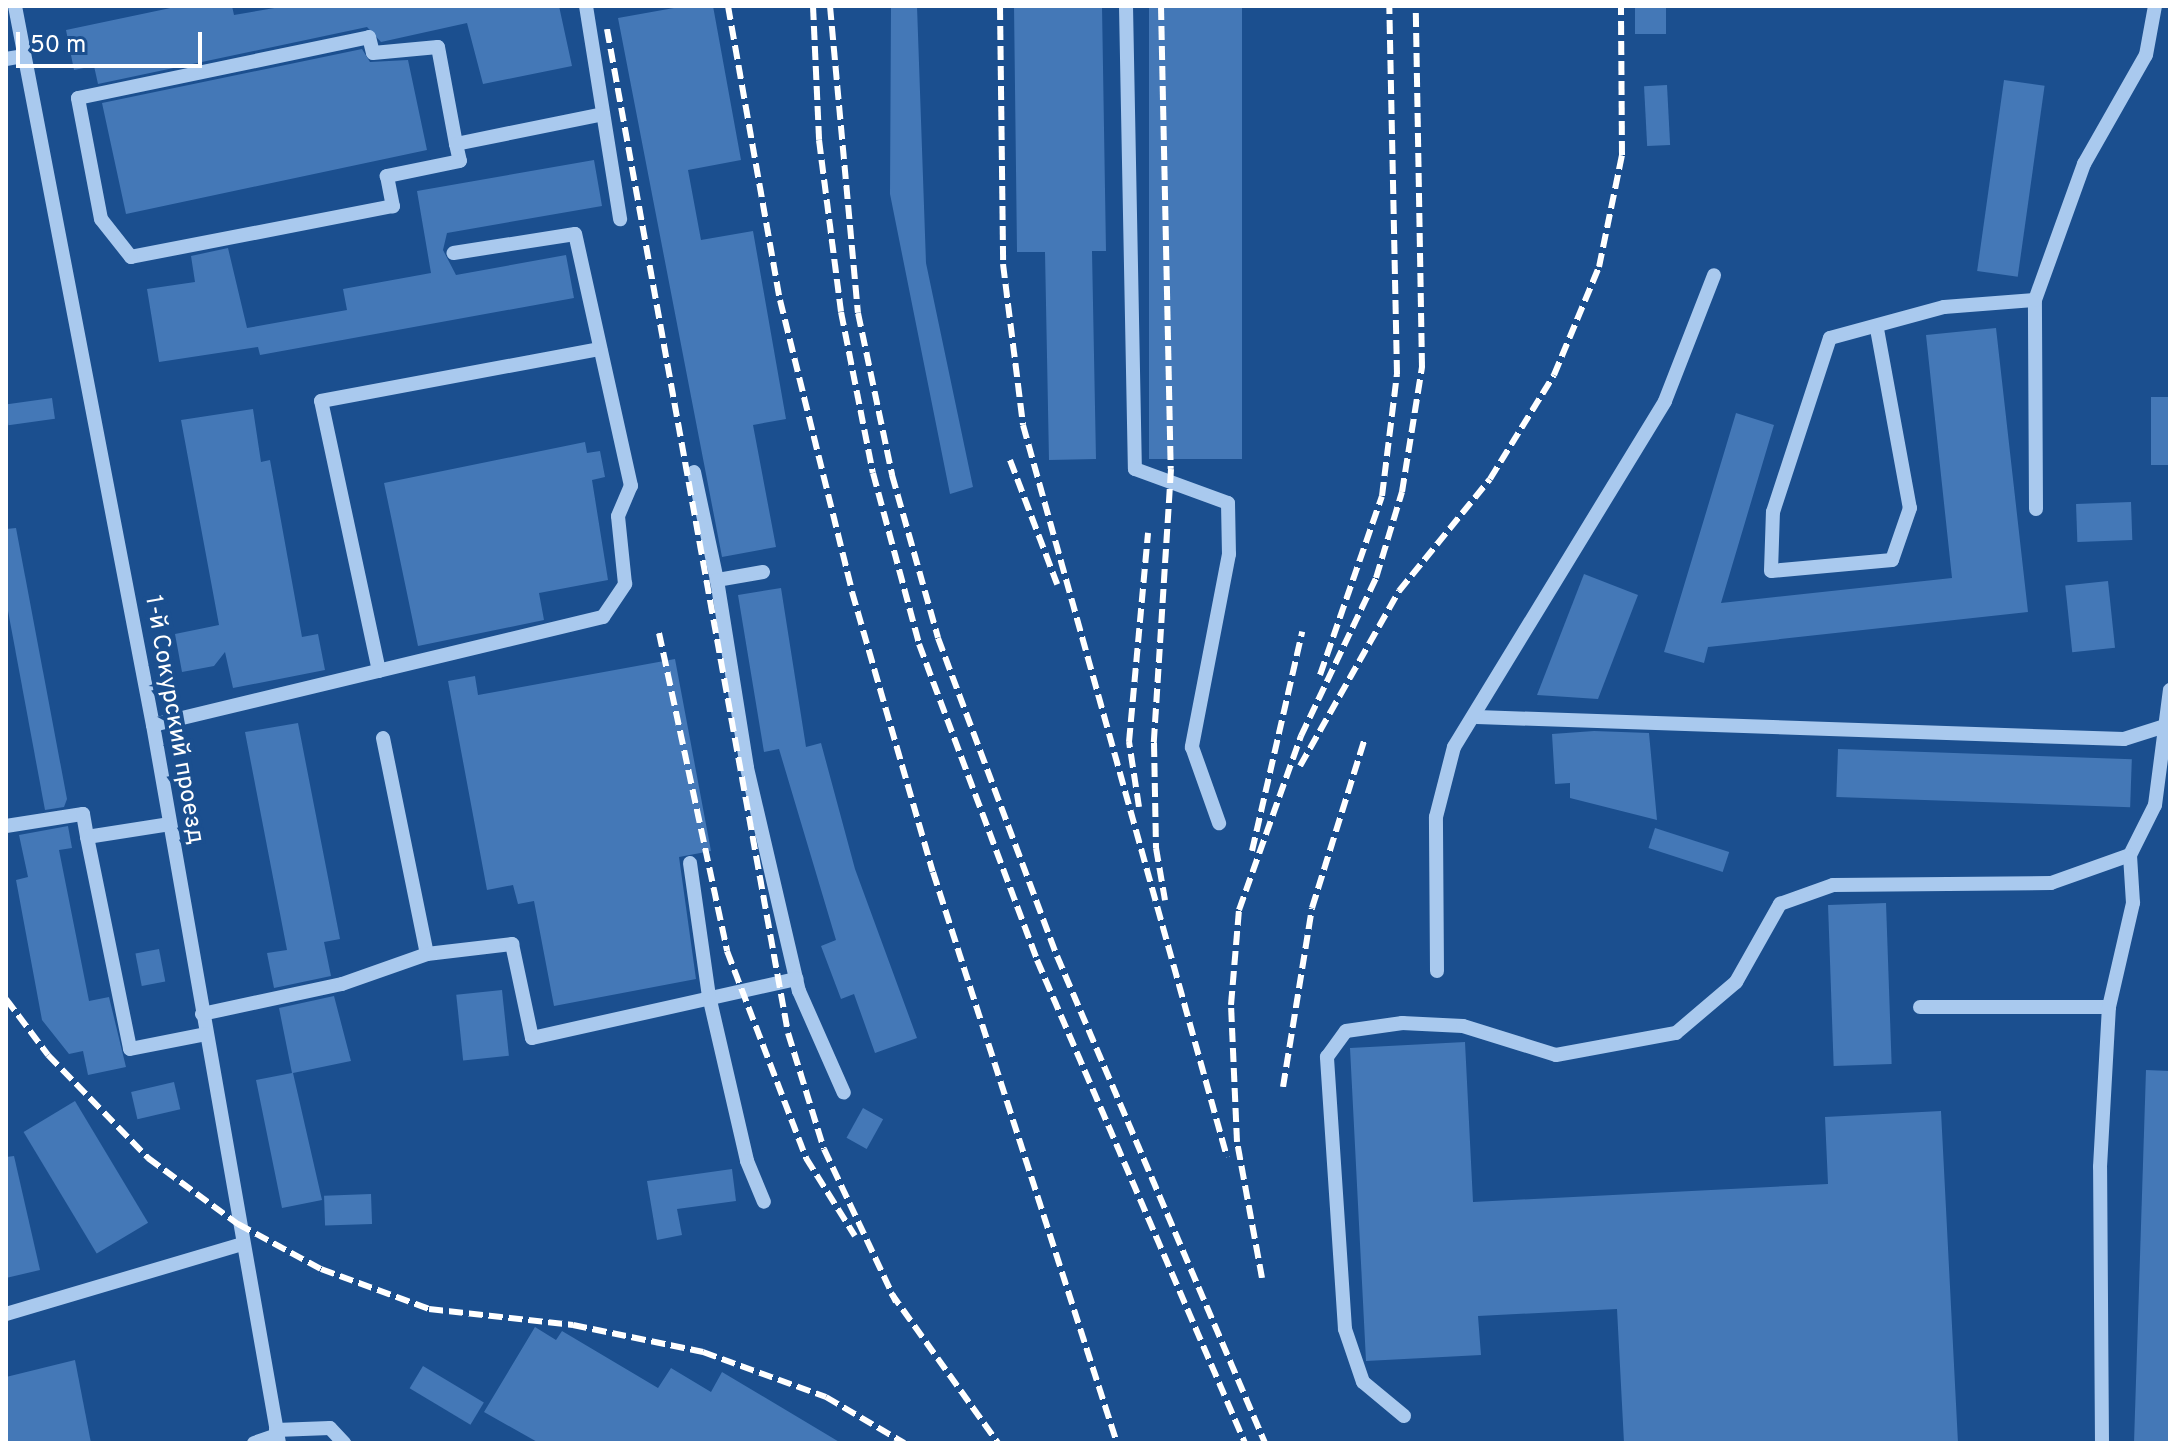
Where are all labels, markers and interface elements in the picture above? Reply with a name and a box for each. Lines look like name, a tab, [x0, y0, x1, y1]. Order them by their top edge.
scale bar	[20, 16, 206, 66]
text: 50 m	[30, 31, 86, 61]
street label: 1-й Сокурский проезд	[137, 593, 209, 847]

